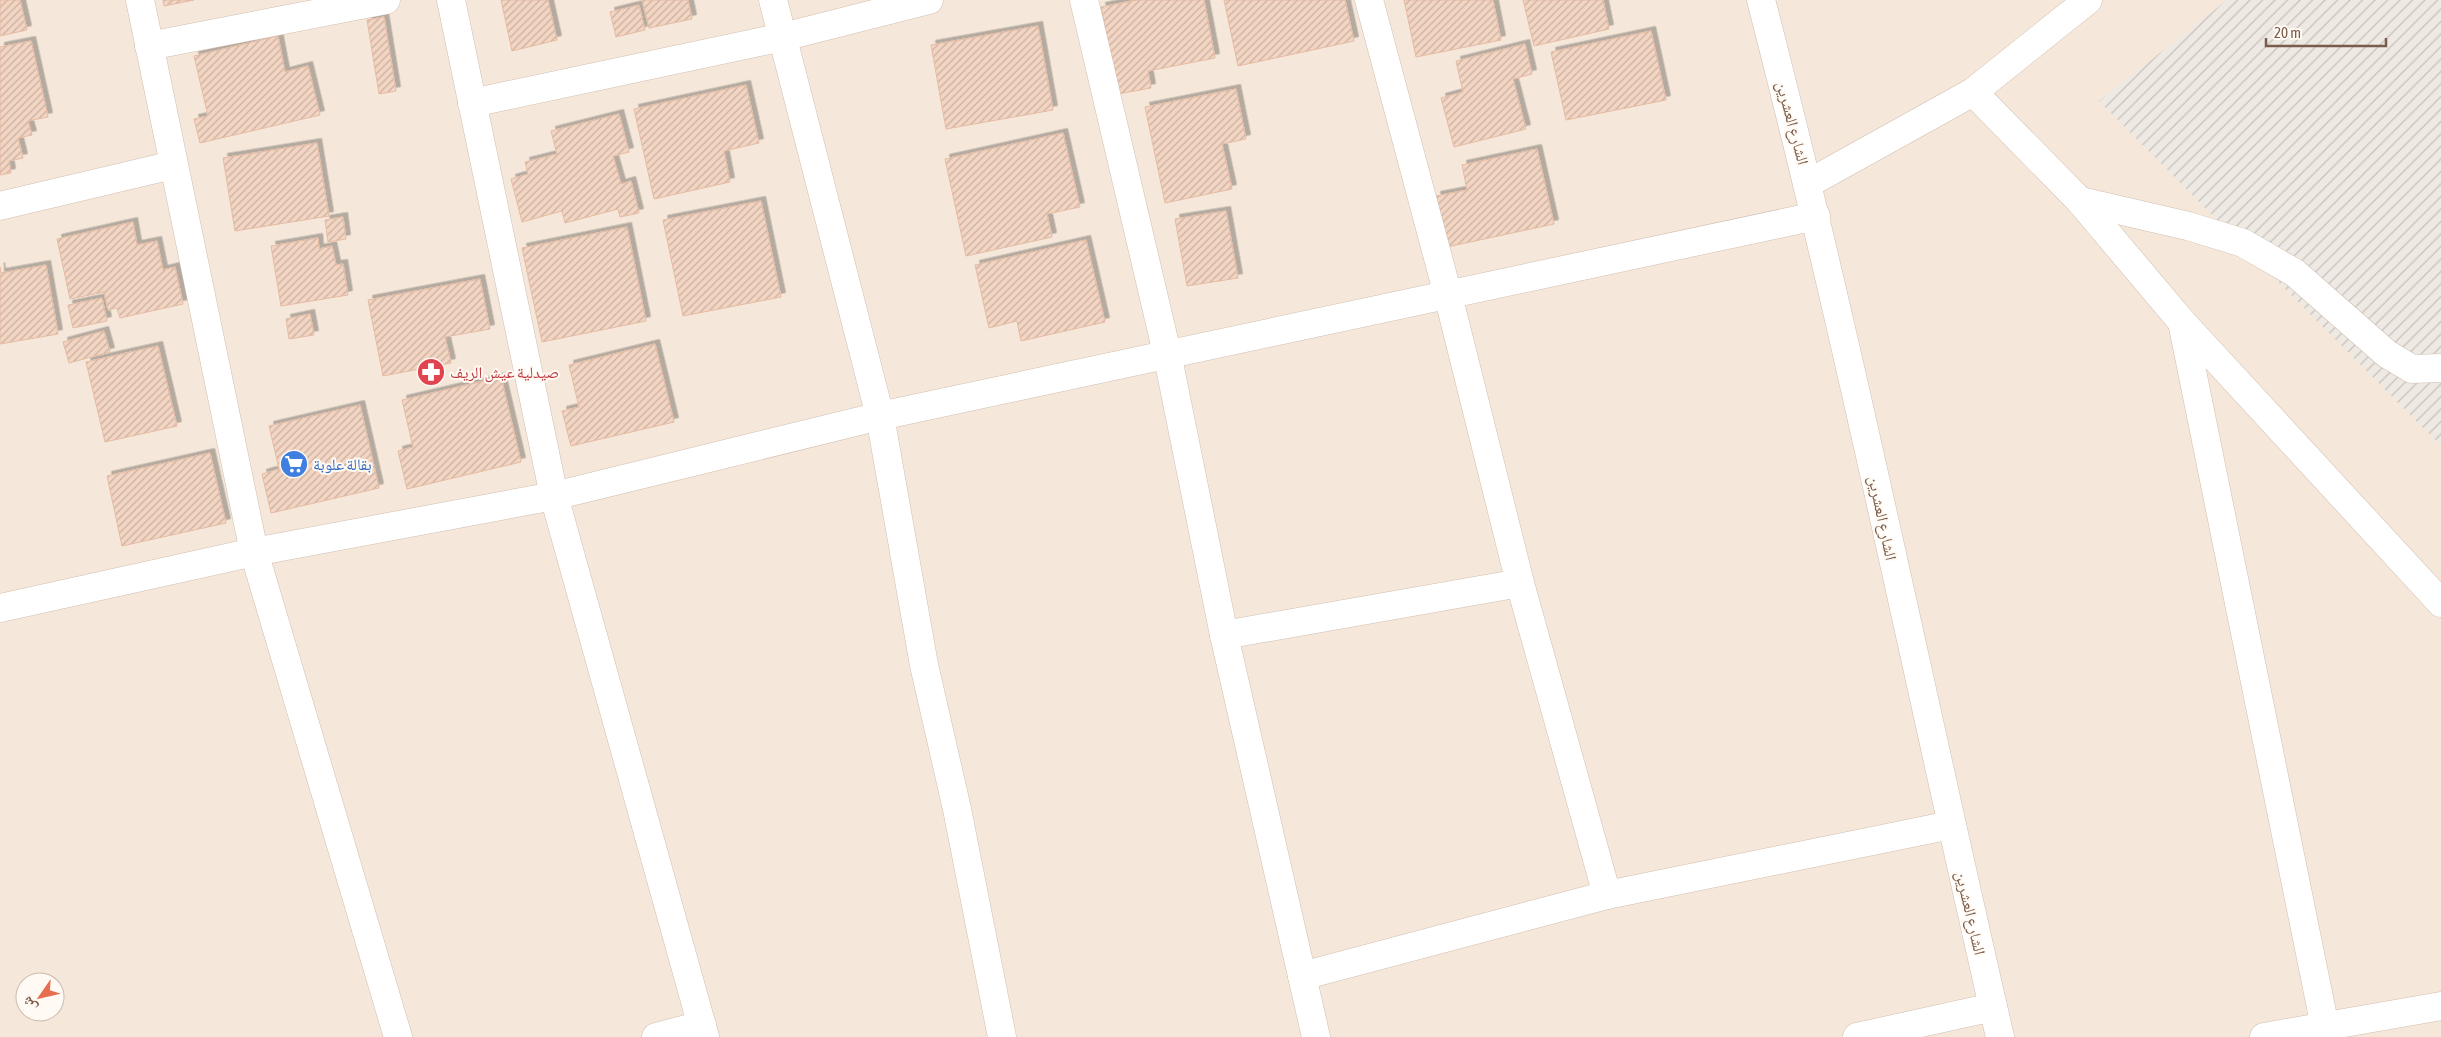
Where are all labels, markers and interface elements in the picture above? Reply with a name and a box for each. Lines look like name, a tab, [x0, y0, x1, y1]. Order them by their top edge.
scale bar	[2266, 15, 2386, 47]
text: 20 m	[2274, 24, 2301, 41]
street label: الشارع العشرين	[1771, 79, 1813, 167]
pharmacy icon: صيدلية عيش الريف	[416, 357, 446, 387]
place label: صيدلية عيش الريف	[450, 363, 559, 383]
supermarket icon: بقالة علوبة	[279, 449, 309, 479]
place label: بقالة علوبة	[313, 455, 372, 474]
street label: الشارع العشرين	[1863, 474, 1901, 562]
street label: الشارع العشرين	[1951, 869, 1989, 957]
north arrow	[15, 972, 65, 1022]
text: ش	[18, 993, 41, 1015]

